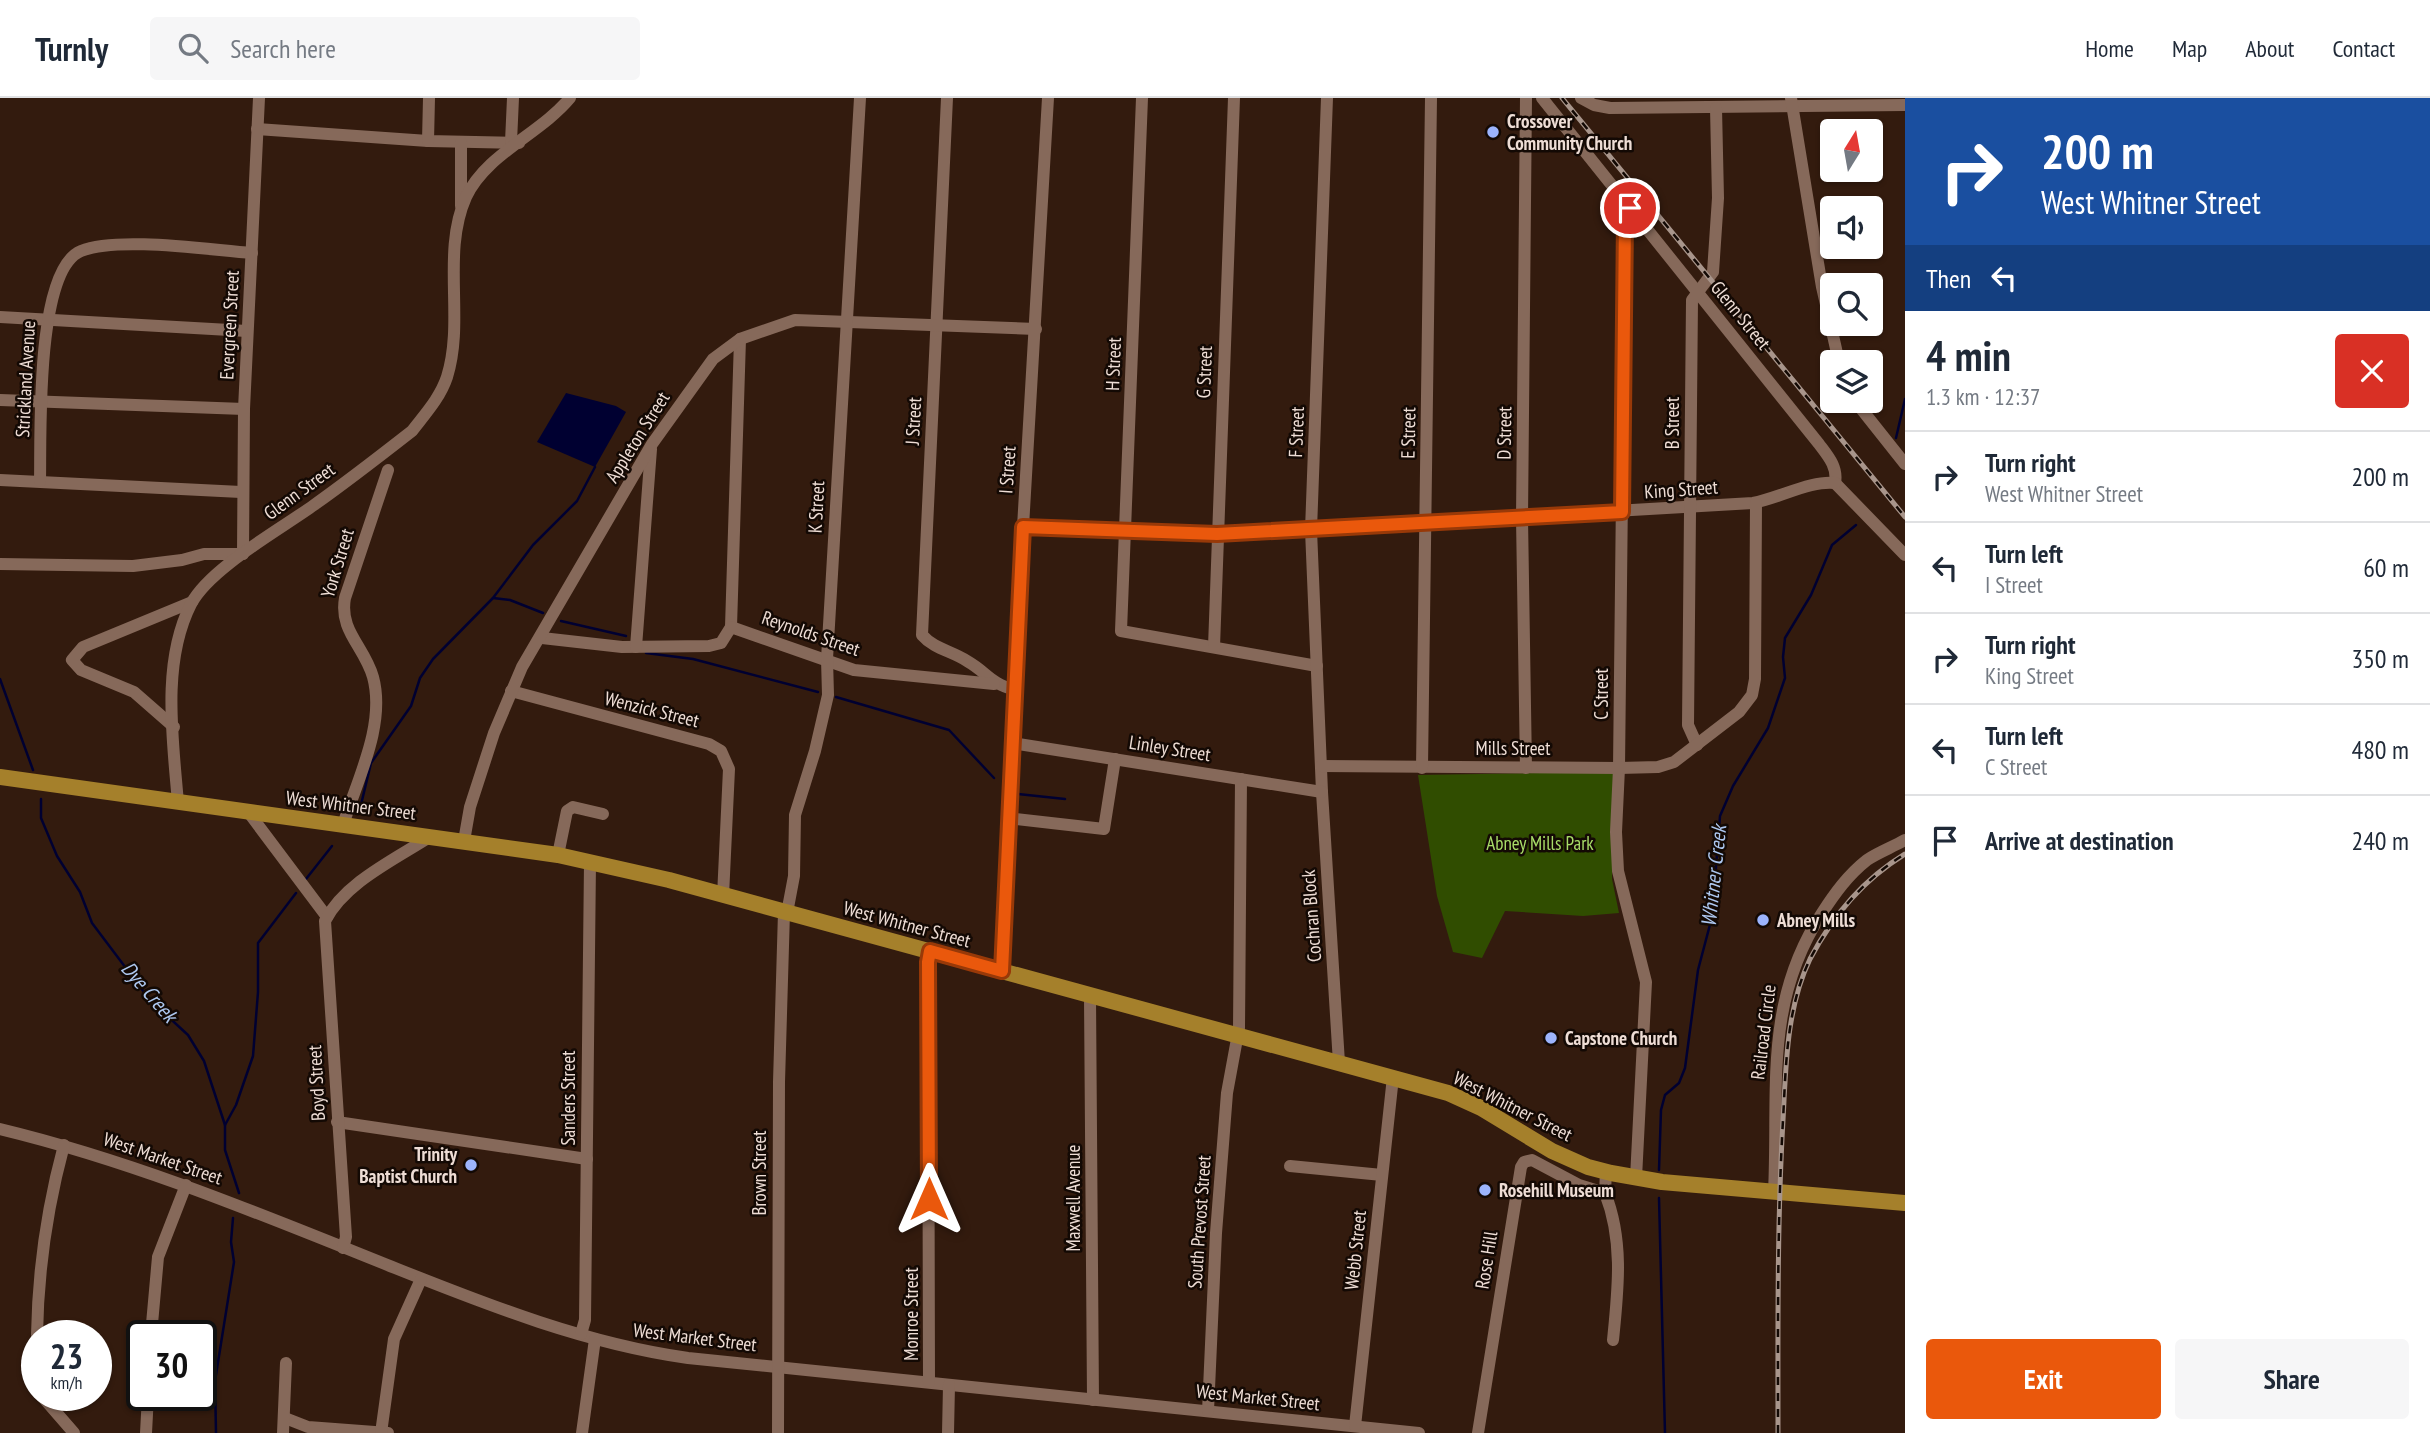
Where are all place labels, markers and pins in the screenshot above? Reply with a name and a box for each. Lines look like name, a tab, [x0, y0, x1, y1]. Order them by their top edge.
place label: Crossover Community Church	[1507, 109, 1632, 155]
marker: Crossover Community Church	[1485, 124, 1501, 140]
pin	[1600, 178, 1660, 238]
place label: Abney Mills	[1776, 908, 1855, 932]
marker: Abney Mills	[1755, 912, 1771, 928]
place label: Capstone Church	[1565, 1026, 1677, 1050]
marker: Capstone Church	[1543, 1030, 1559, 1046]
place label: Trinity Baptist Church	[359, 1142, 457, 1188]
marker: Trinity Baptist Church	[463, 1157, 479, 1173]
place label: Rosehill Museum	[1499, 1178, 1614, 1202]
marker: Rosehill Museum	[1477, 1182, 1493, 1198]

